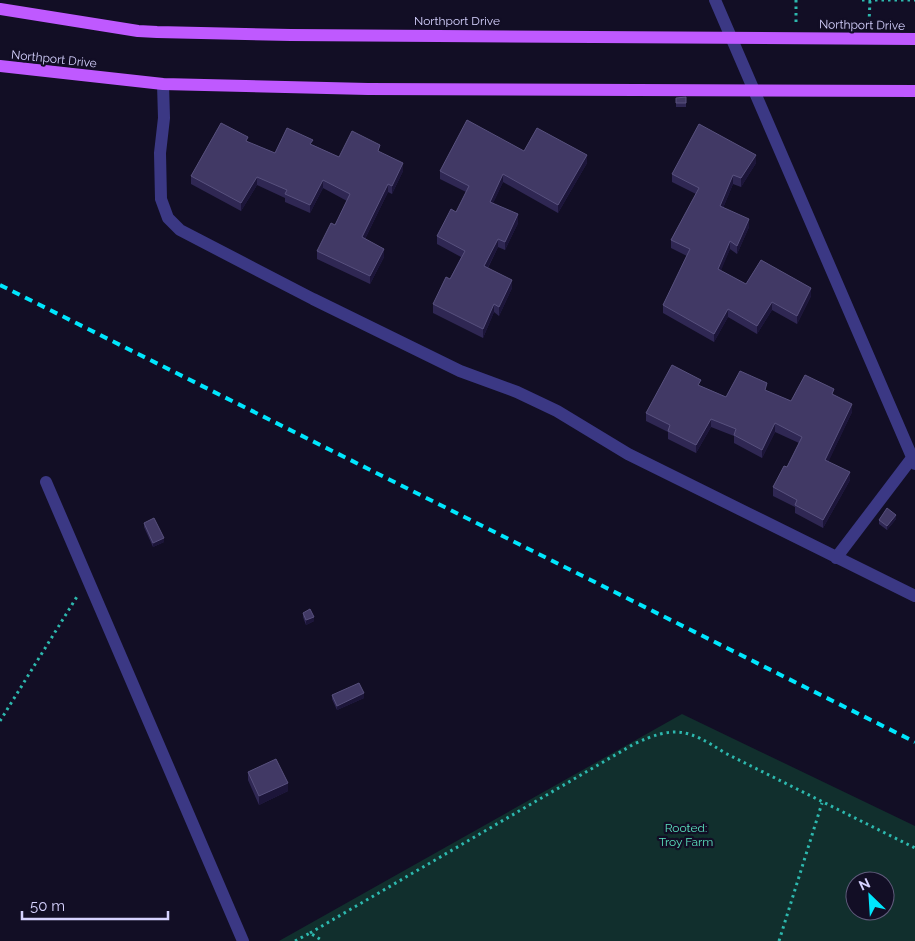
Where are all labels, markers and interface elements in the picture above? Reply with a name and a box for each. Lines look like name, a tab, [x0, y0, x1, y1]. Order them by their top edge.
street label: Northport Drive	[414, 14, 500, 28]
street label: Northport Drive	[819, 17, 905, 33]
street label: Northport Drive	[11, 48, 97, 70]
park label: Rooted: Troy Farm	[659, 821, 713, 849]
north arrow	[845, 871, 895, 921]
text: N	[856, 875, 873, 894]
scale bar	[22, 888, 169, 920]
text: 50 m	[30, 897, 65, 915]

